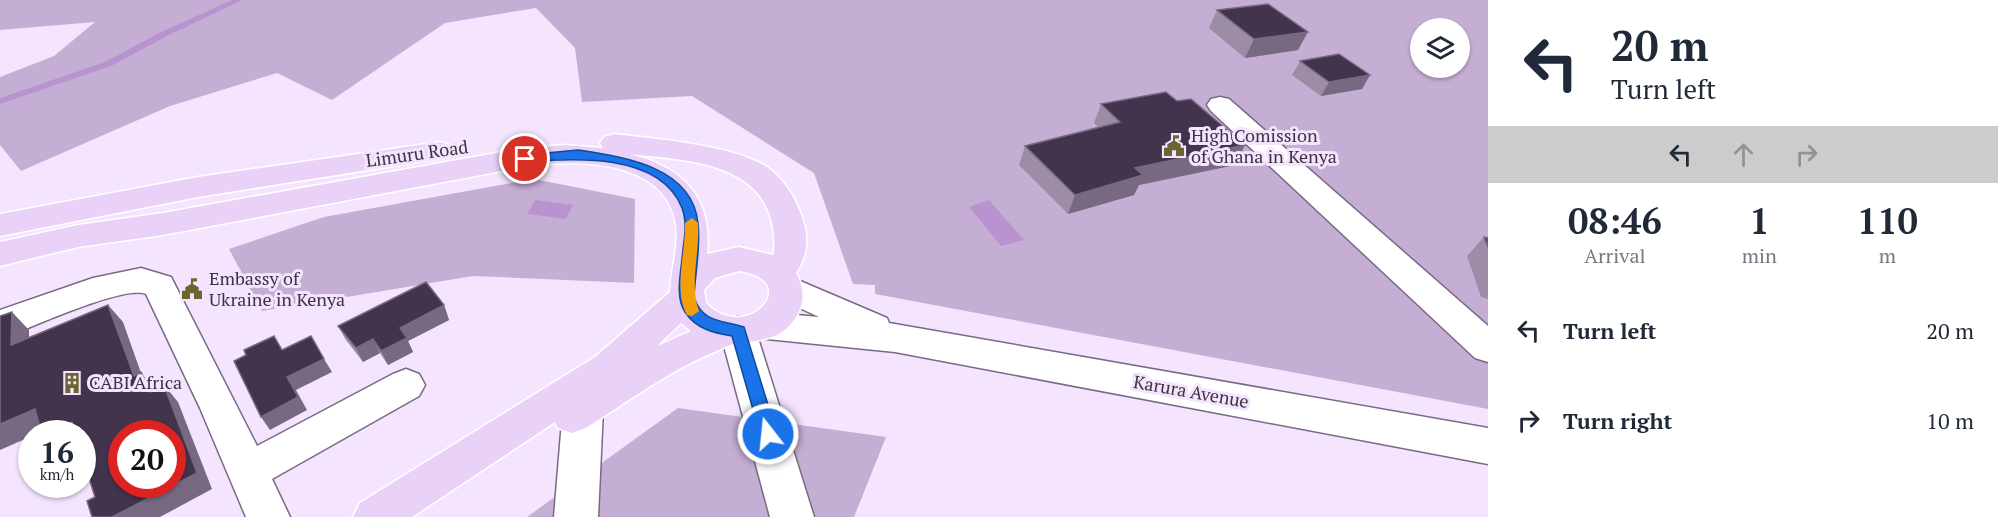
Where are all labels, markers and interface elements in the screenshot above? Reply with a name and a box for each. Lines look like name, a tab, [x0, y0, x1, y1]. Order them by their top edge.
text: 20 m	[1611, 17, 1709, 73]
map controls	[1410, 18, 1470, 78]
button: layers	[1410, 18, 1470, 78]
icon: left	[1512, 24, 1590, 102]
text: Turn left	[1611, 71, 1716, 107]
place label: High Comission of Ghana in Kenya	[1191, 123, 1337, 168]
pin	[499, 133, 550, 184]
street label: Limuru Road	[364, 134, 470, 172]
public building icon: High Comission of Ghana in Kenya	[1162, 134, 1186, 158]
icon: left	[1664, 138, 1697, 171]
icon: ahead	[1727, 138, 1760, 171]
icon: right	[1790, 138, 1823, 171]
icon: arrive	[508, 142, 541, 175]
text: 08:46	[1568, 197, 1662, 244]
text: 1	[1749, 197, 1770, 244]
text: 110	[1857, 197, 1918, 244]
text: Arrival	[1584, 242, 1646, 269]
text: min	[1742, 242, 1777, 269]
text: m	[1879, 242, 1896, 269]
place label: Embassy of Ukraine in Kenya	[209, 266, 345, 311]
public building icon: Embassy of Ukraine in Kenya	[180, 277, 204, 301]
icon: left	[1512, 314, 1545, 347]
text: Turn left	[1563, 316, 1656, 345]
text: 20 m	[1926, 316, 1974, 345]
street label: Karura Avenue	[1132, 369, 1251, 413]
place label: CABI Africa	[89, 370, 182, 394]
building icon: CABI Africa	[60, 371, 84, 395]
position arrow	[736, 402, 800, 466]
icon: right	[1512, 404, 1545, 437]
text: Turn right	[1563, 406, 1672, 435]
text: 10 m	[1926, 406, 1974, 435]
speed limit sign: 20	[108, 420, 186, 498]
text: 16	[40, 432, 74, 472]
text: km/h	[40, 464, 74, 484]

